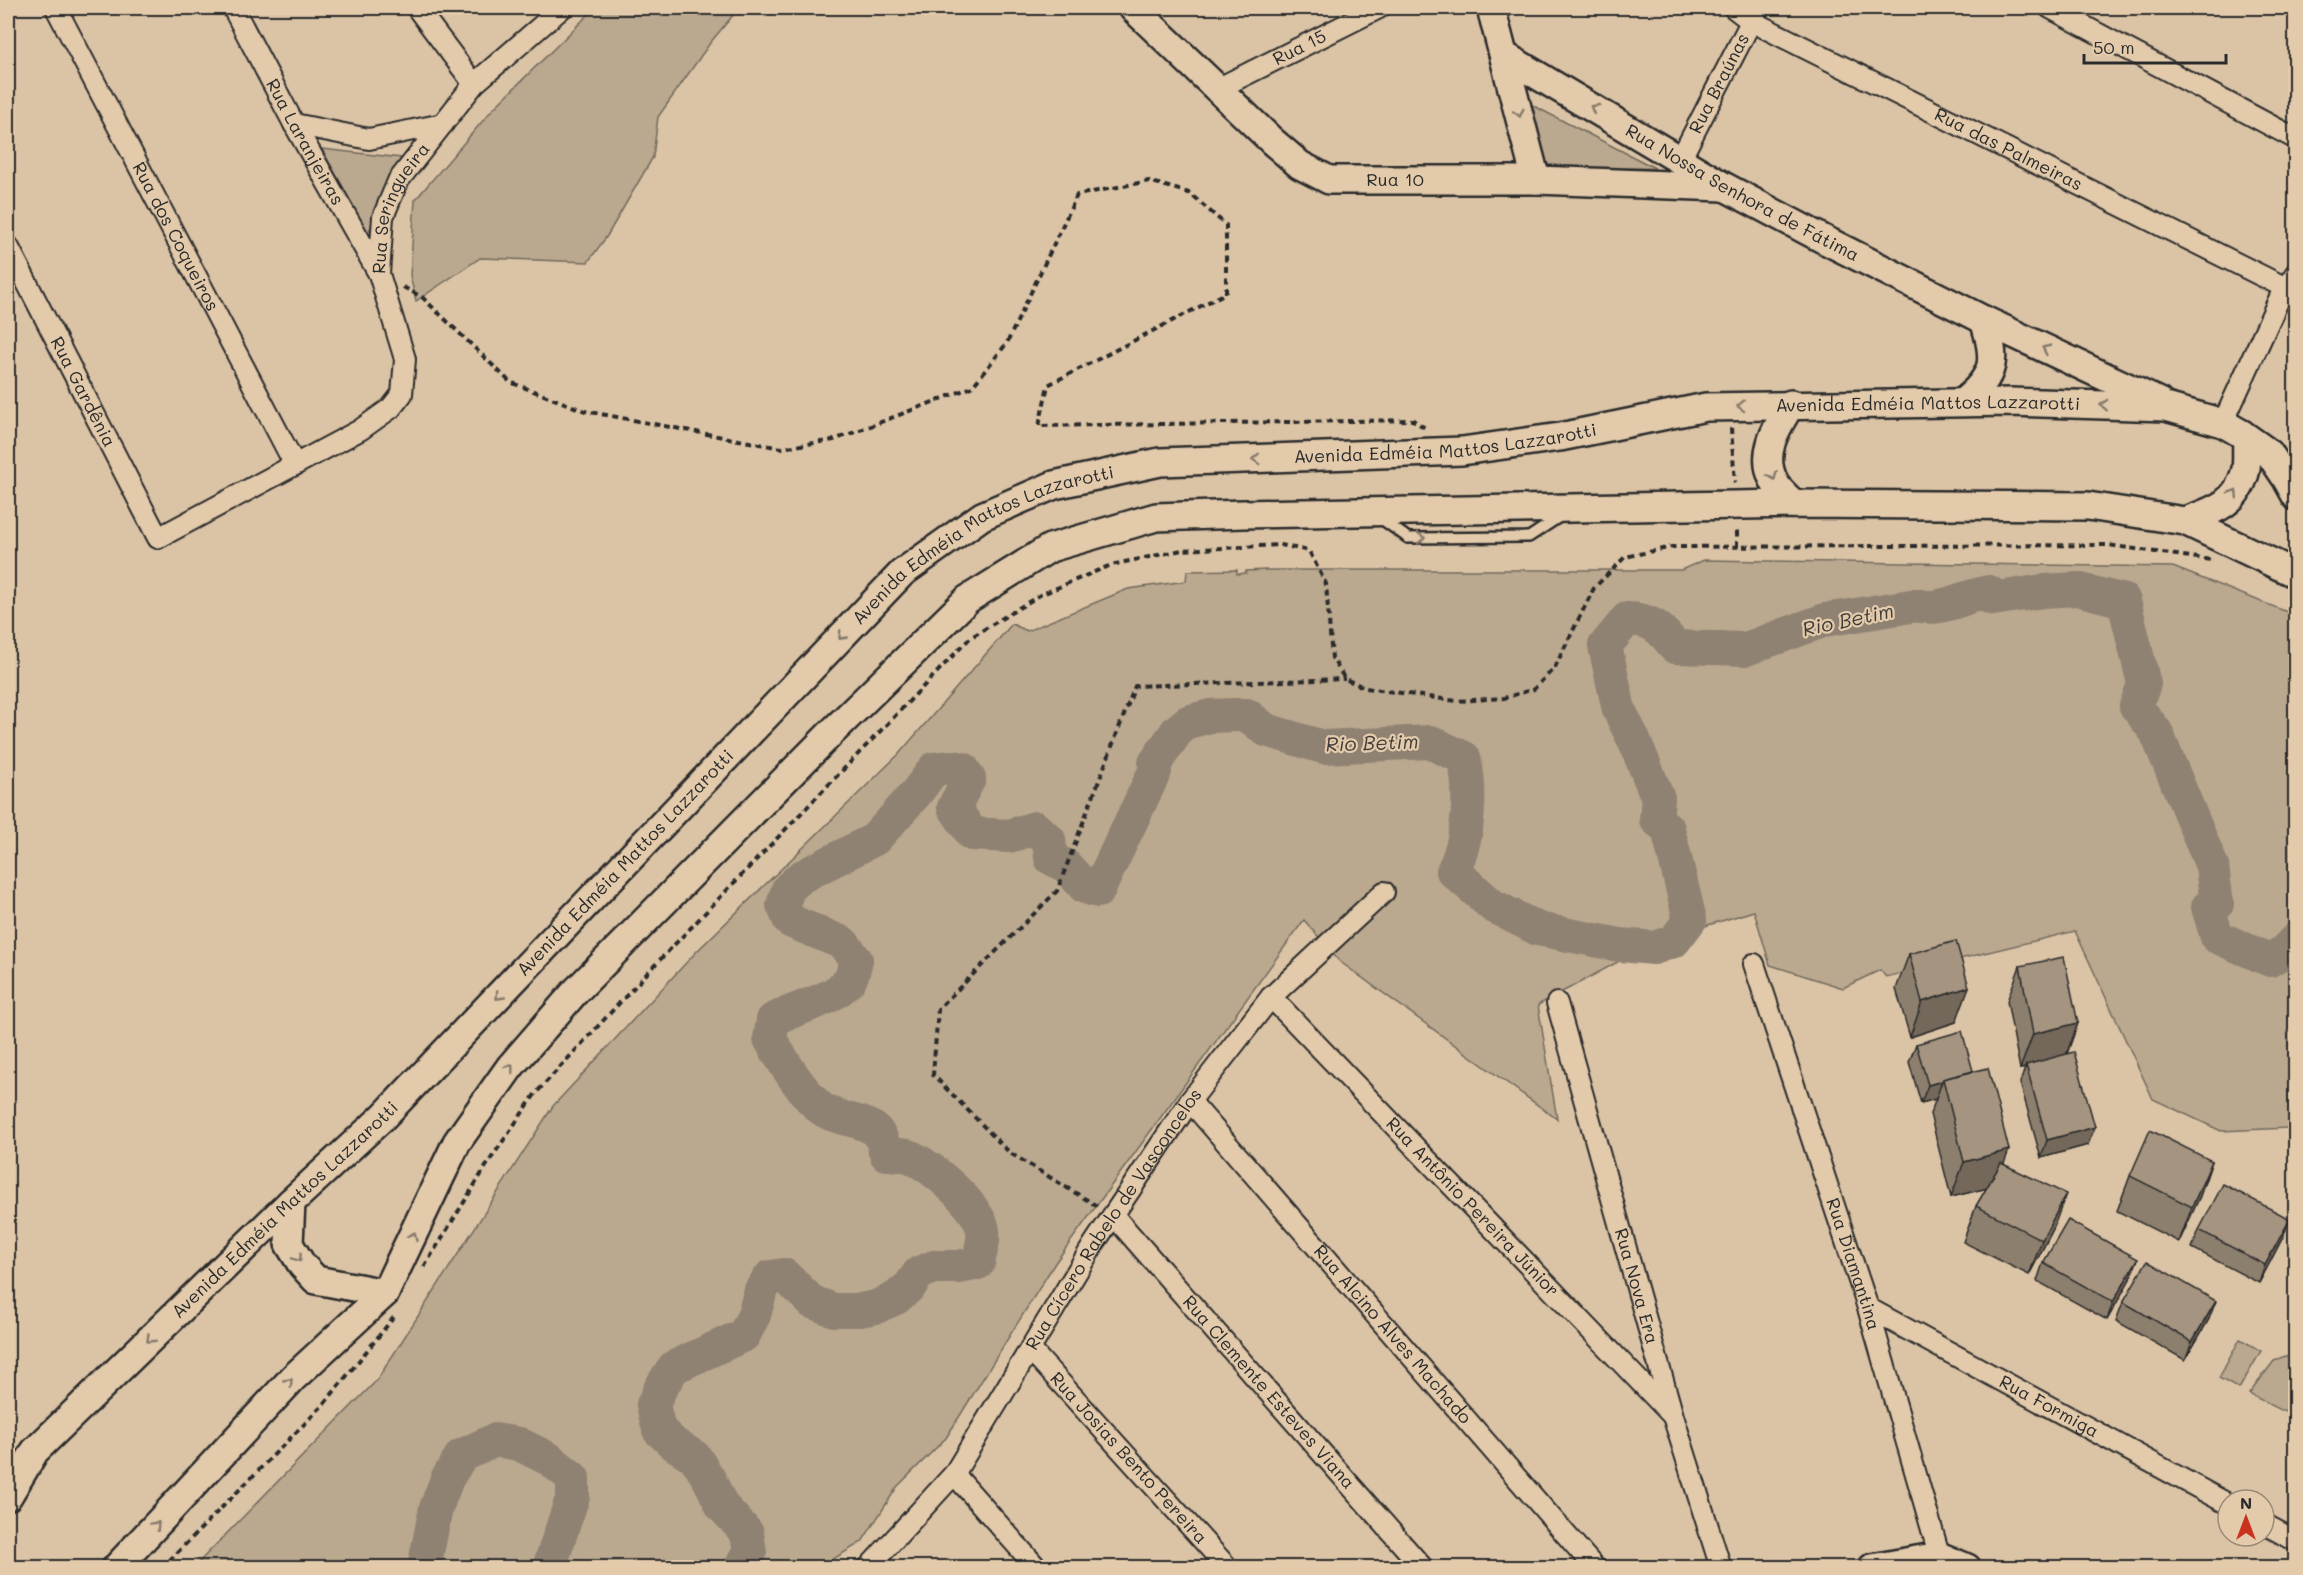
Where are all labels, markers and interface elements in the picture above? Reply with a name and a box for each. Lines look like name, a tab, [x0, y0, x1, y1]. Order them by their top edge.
street label: Rua 15	[1268, 23, 1330, 70]
scale bar	[2084, 27, 2226, 65]
street label: Rua Braúnas	[1683, 29, 1754, 137]
text: 50 m	[2093, 35, 2135, 59]
street label: Rua Laranjeiras	[261, 74, 350, 209]
street label: Rua das Palmeiras	[1931, 102, 2087, 196]
one-way arrow	[1590, 104, 1600, 116]
one-way arrow	[1512, 108, 1525, 118]
street label: Rua Nossa Senhora de Fátima	[1622, 118, 1864, 266]
street label: Rua Seringueira	[366, 137, 435, 275]
street label: Rua dos Coqueiros	[128, 157, 225, 315]
street label: Rua 10	[1366, 167, 1424, 191]
street label: Rua Gardênia	[45, 332, 122, 451]
one-way arrow	[2042, 345, 2053, 357]
street label: Avenida Edméia Mattos Lazzarotti	[1775, 389, 2081, 417]
one-way arrow	[2099, 398, 2108, 411]
one-way arrow	[1737, 400, 1746, 412]
street label: Avenida Edméia Mattos Lazzarotti	[1293, 417, 1599, 468]
one-way arrow	[1252, 452, 1261, 465]
street label: Avenida Edméia Mattos Lazzarotti	[846, 459, 1116, 629]
one-way arrow	[1765, 471, 1778, 481]
one-way arrow	[2227, 489, 2239, 499]
one-way arrow	[1416, 532, 1425, 544]
water label: Rio Betim	[1800, 597, 1896, 641]
one-way arrow	[838, 629, 849, 639]
water label: Rio Betim	[1325, 727, 1419, 757]
street label: Avenida Edméia Mattos Lazzarotti	[511, 744, 739, 981]
one-way arrow	[495, 989, 506, 1000]
one-way arrow	[502, 1063, 513, 1074]
street label: Rua Cícero Rabelo de Vasconcelos	[1019, 1083, 1207, 1354]
street label: Avenida Edméia Mattos Lazzarotti	[166, 1095, 403, 1323]
street label: Rua Antônio Pereira Júnior	[1381, 1111, 1565, 1301]
street label: Rua Diamantina	[1821, 1195, 1887, 1333]
street label: Rua Nova Era	[1610, 1225, 1665, 1347]
one-way arrow	[405, 1231, 417, 1242]
street label: Rua Alcino Alves Machado	[1309, 1239, 1478, 1429]
one-way arrow	[291, 1252, 303, 1262]
street label: Rua Clemente Esteves Viana	[1178, 1290, 1361, 1494]
one-way arrow	[147, 1332, 157, 1343]
street label: Rua Josias Bento Pereira	[1045, 1366, 1213, 1548]
street label: Rua Formiga	[1995, 1369, 2103, 1442]
one-way arrow	[282, 1379, 293, 1389]
north arrow	[2216, 1488, 2276, 1548]
text: N	[2240, 1492, 2252, 1513]
one-way arrow	[149, 1521, 160, 1531]

